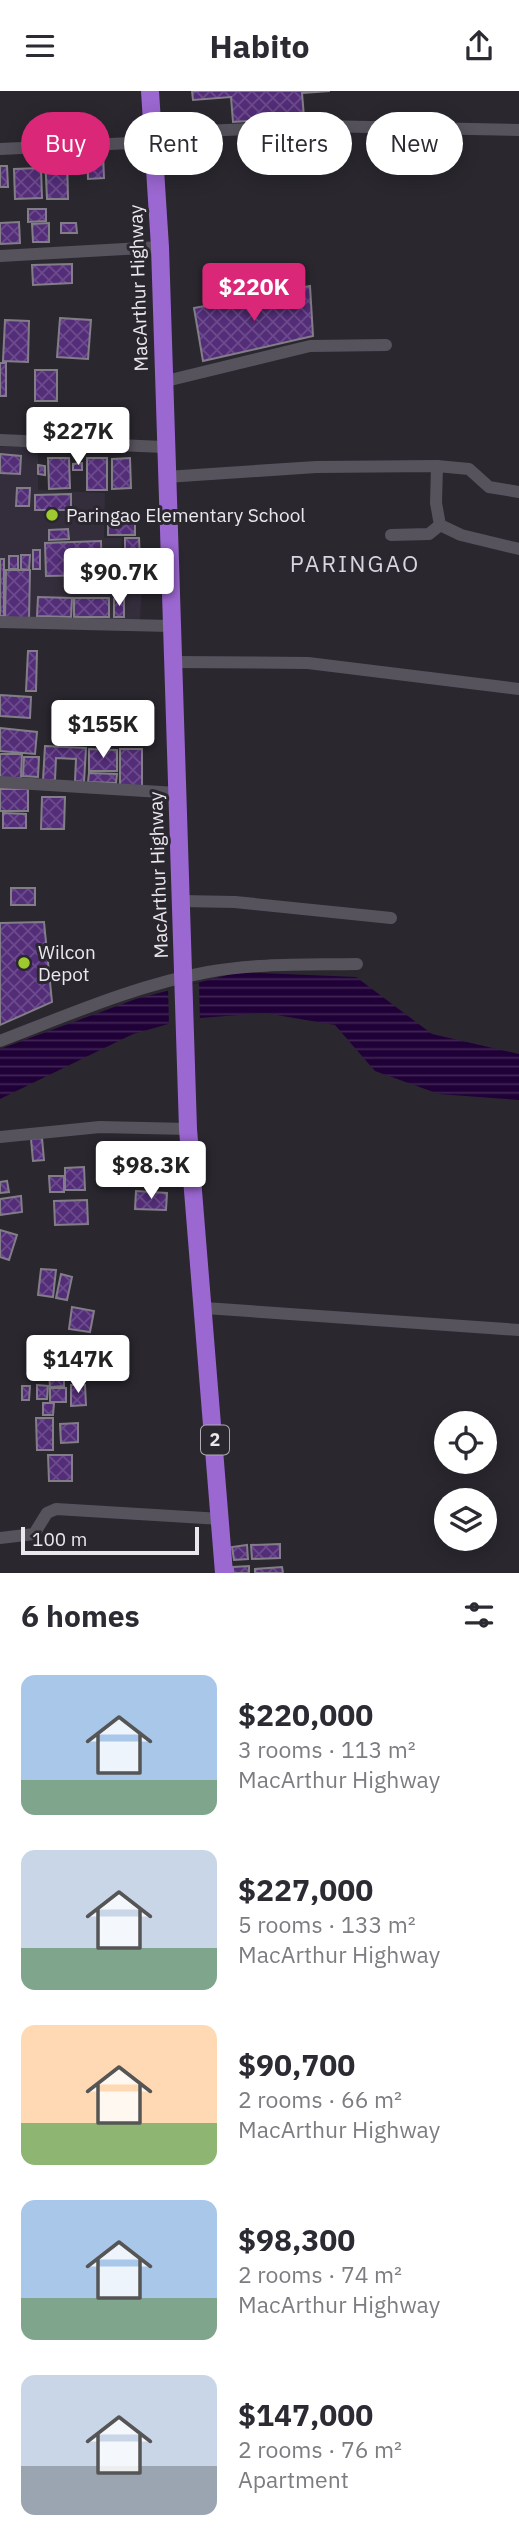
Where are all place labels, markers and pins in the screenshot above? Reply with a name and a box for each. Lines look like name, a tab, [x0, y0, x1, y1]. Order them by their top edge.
pin: $220K	[205, 264, 303, 323]
pin: $227K	[29, 407, 127, 467]
place label: Paringao Elementary School	[66, 503, 306, 527]
marker: Paringao Elementary School	[44, 507, 60, 523]
pin: $90.7K	[62, 549, 176, 608]
pin: $155K	[54, 701, 152, 760]
place label: Wilcon Depot	[38, 940, 96, 986]
marker: Wilcon Depot	[16, 955, 32, 971]
pin: $98.3K	[94, 1141, 208, 1201]
pin: $147K	[29, 1335, 127, 1395]

